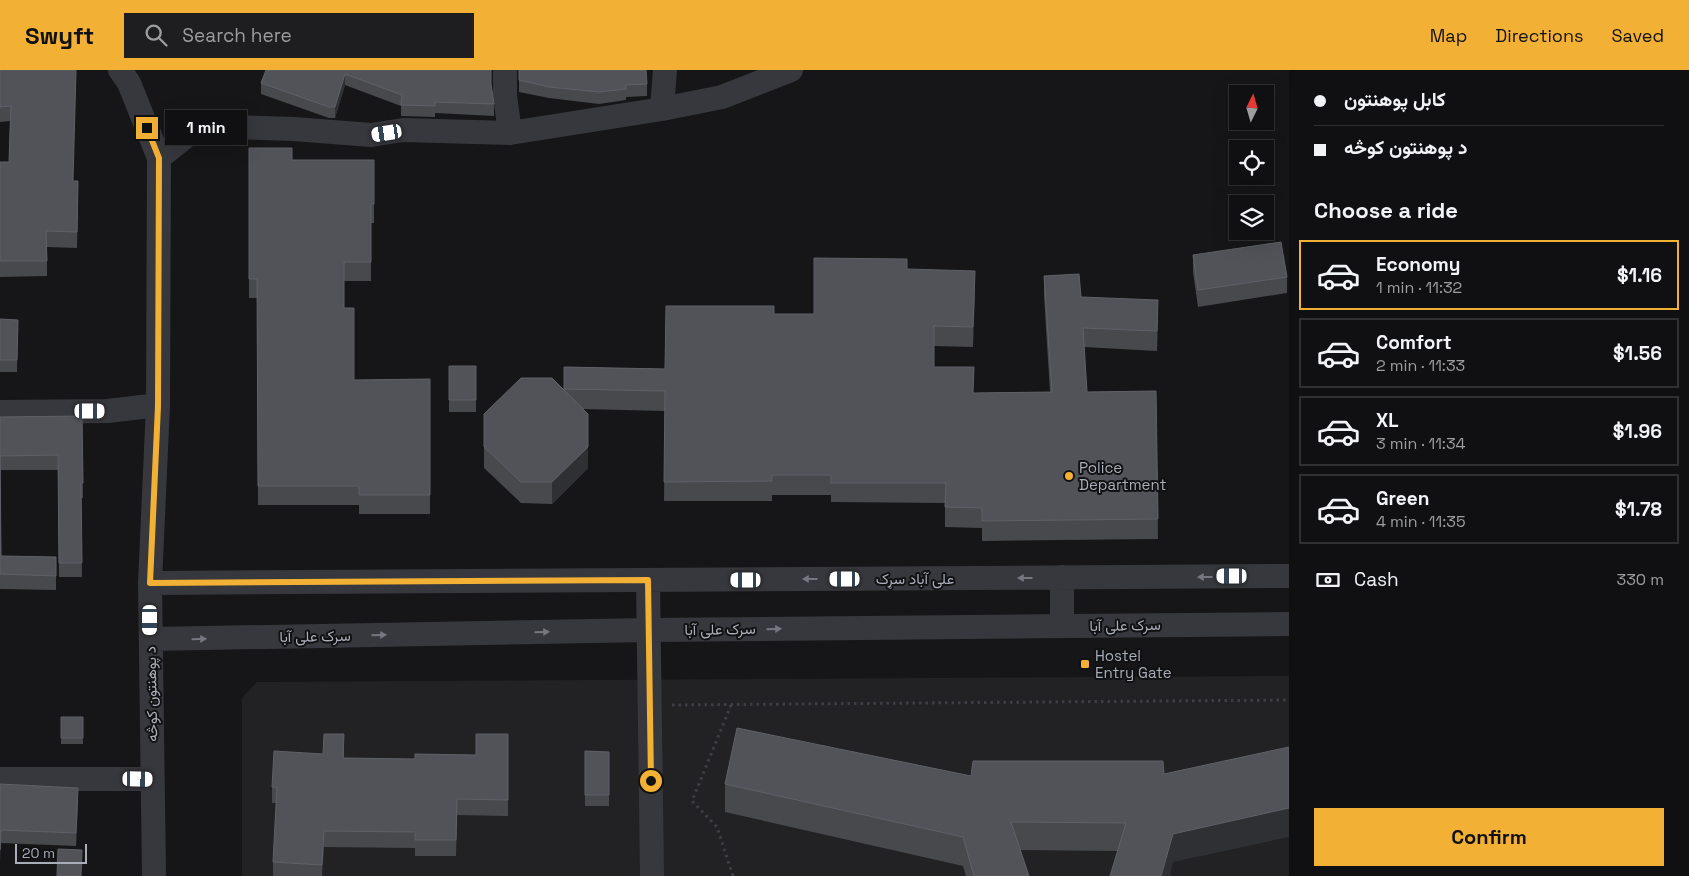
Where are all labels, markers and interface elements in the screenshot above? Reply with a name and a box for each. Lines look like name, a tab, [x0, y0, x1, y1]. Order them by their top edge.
search box	[124, 13, 474, 58]
text: Swyft	[25, 20, 94, 51]
icon: search	[142, 21, 170, 49]
text: Search here	[182, 23, 292, 48]
text: Map	[1430, 24, 1467, 47]
text: Directions	[1495, 24, 1584, 47]
text: Saved	[1612, 24, 1664, 47]
north arrow	[1229, 85, 1274, 130]
map controls	[1229, 85, 1274, 240]
text: کابل پوهنتون	[1344, 87, 1446, 112]
callout: 1 min	[164, 110, 247, 146]
route end	[136, 117, 158, 139]
text: 1 min	[186, 117, 226, 138]
car	[371, 123, 402, 143]
text: د پوهنتون کوڅه	[1344, 135, 1467, 160]
button: locate	[1229, 140, 1274, 185]
button: layers	[1229, 195, 1274, 240]
text: Choose a ride	[1314, 196, 1458, 224]
text: Economy	[1376, 252, 1460, 277]
icon: car	[1316, 253, 1361, 298]
text: $1.16	[1617, 263, 1662, 288]
text: 1 min · 11:32	[1376, 277, 1462, 298]
text: Comfort	[1376, 330, 1452, 355]
icon: car	[1316, 331, 1361, 376]
text: $1.56	[1613, 341, 1662, 366]
text: 2 min · 11:33	[1376, 355, 1465, 376]
car	[75, 404, 105, 419]
text: XL	[1376, 408, 1399, 433]
icon: car	[1316, 409, 1361, 454]
text: $1.96	[1613, 419, 1662, 444]
text: 3 min · 11:34	[1376, 433, 1466, 454]
place label: Police Department	[1079, 458, 1166, 494]
marker: Police Department	[1063, 470, 1075, 482]
text: Green	[1376, 486, 1429, 511]
icon: car	[1316, 487, 1361, 532]
text: $1.78	[1615, 497, 1662, 522]
text: 4 min · 11:35	[1376, 511, 1466, 532]
icon: cash	[1314, 566, 1342, 594]
text: Cash	[1354, 567, 1399, 592]
street label: علی آباد سړک	[876, 569, 954, 589]
car	[1217, 569, 1247, 584]
text: 330 m	[1617, 569, 1664, 590]
car	[830, 572, 860, 587]
car	[731, 573, 761, 588]
one-way arrow	[1197, 573, 1213, 581]
one-way arrow	[1017, 574, 1033, 582]
one-way arrow	[802, 575, 818, 583]
car	[142, 605, 157, 635]
street label: سرک علی آبا	[1089, 615, 1161, 636]
street label: سرک علی آبا	[684, 619, 756, 640]
one-way arrow	[767, 625, 783, 633]
street label: سرک علی آبا	[279, 626, 351, 647]
one-way arrow	[534, 628, 550, 636]
one-way arrow	[372, 631, 388, 639]
one-way arrow	[192, 634, 208, 642]
street label: د پوهنتون کوڅه	[141, 646, 162, 742]
place label: Hostel Entry Gate	[1095, 646, 1172, 682]
marker: Hostel Entry Gate	[1079, 658, 1091, 670]
route start	[640, 770, 662, 792]
car	[122, 771, 153, 787]
button: Confirm	[1314, 808, 1664, 866]
scale bar	[15, 841, 88, 864]
text: 20 m	[22, 844, 55, 862]

